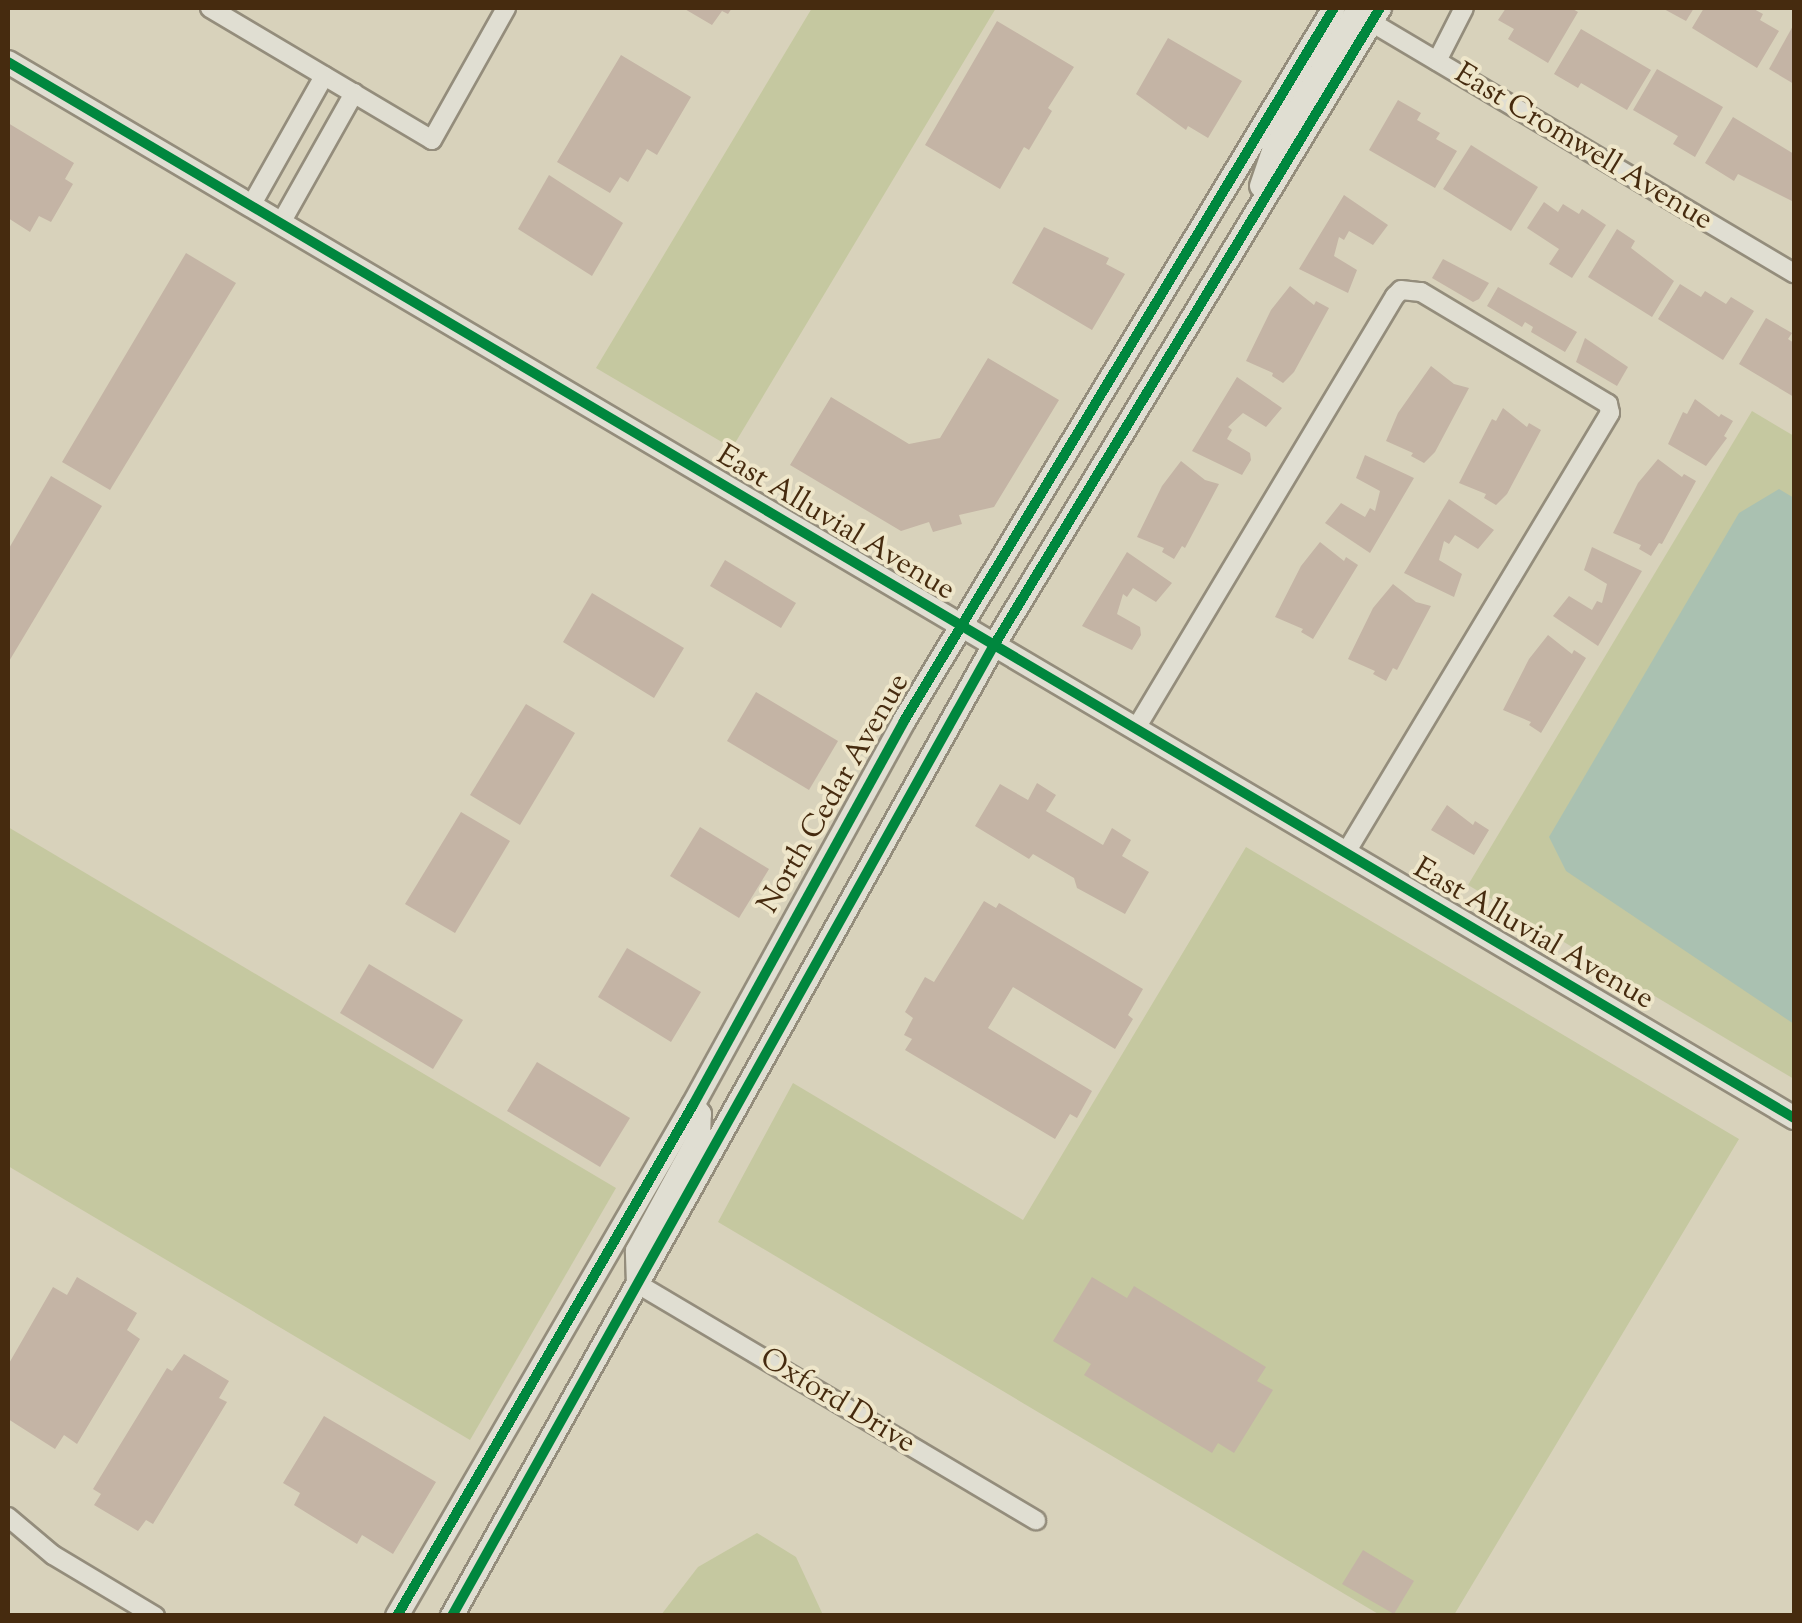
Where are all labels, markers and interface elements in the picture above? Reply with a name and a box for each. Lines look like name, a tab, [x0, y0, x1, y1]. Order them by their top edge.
street label: East Cromwell Avenue	[1448, 57, 1718, 239]
street label: East Alluvial Avenue	[709, 439, 961, 609]
street label: North Cedar Avenue	[752, 668, 918, 920]
street label: East Alluvial Avenue	[1406, 852, 1660, 1018]
street label: Oxford Drive	[753, 1342, 921, 1462]

